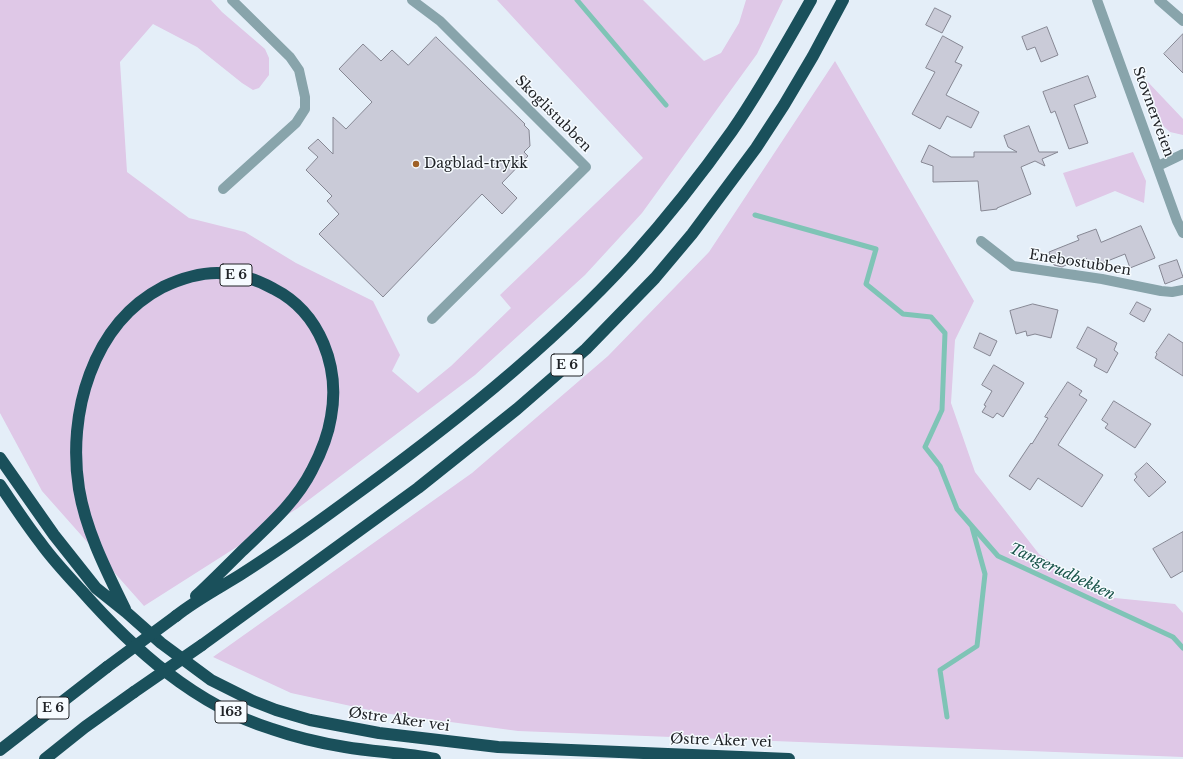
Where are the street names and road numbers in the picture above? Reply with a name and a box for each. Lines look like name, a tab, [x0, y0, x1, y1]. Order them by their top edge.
street label: Stovnerveien	[1129, 65, 1177, 159]
street label: Skoglistubben	[511, 72, 595, 156]
street label: Enebostubben	[1028, 247, 1132, 279]
road number: E 6	[220, 264, 252, 286]
road number: E 6	[551, 354, 583, 376]
road number: E 6	[37, 697, 69, 719]
road number: 163	[215, 701, 247, 723]
street label: Østre Aker vei	[347, 705, 451, 735]
street label: Østre Aker vei	[670, 731, 772, 751]

